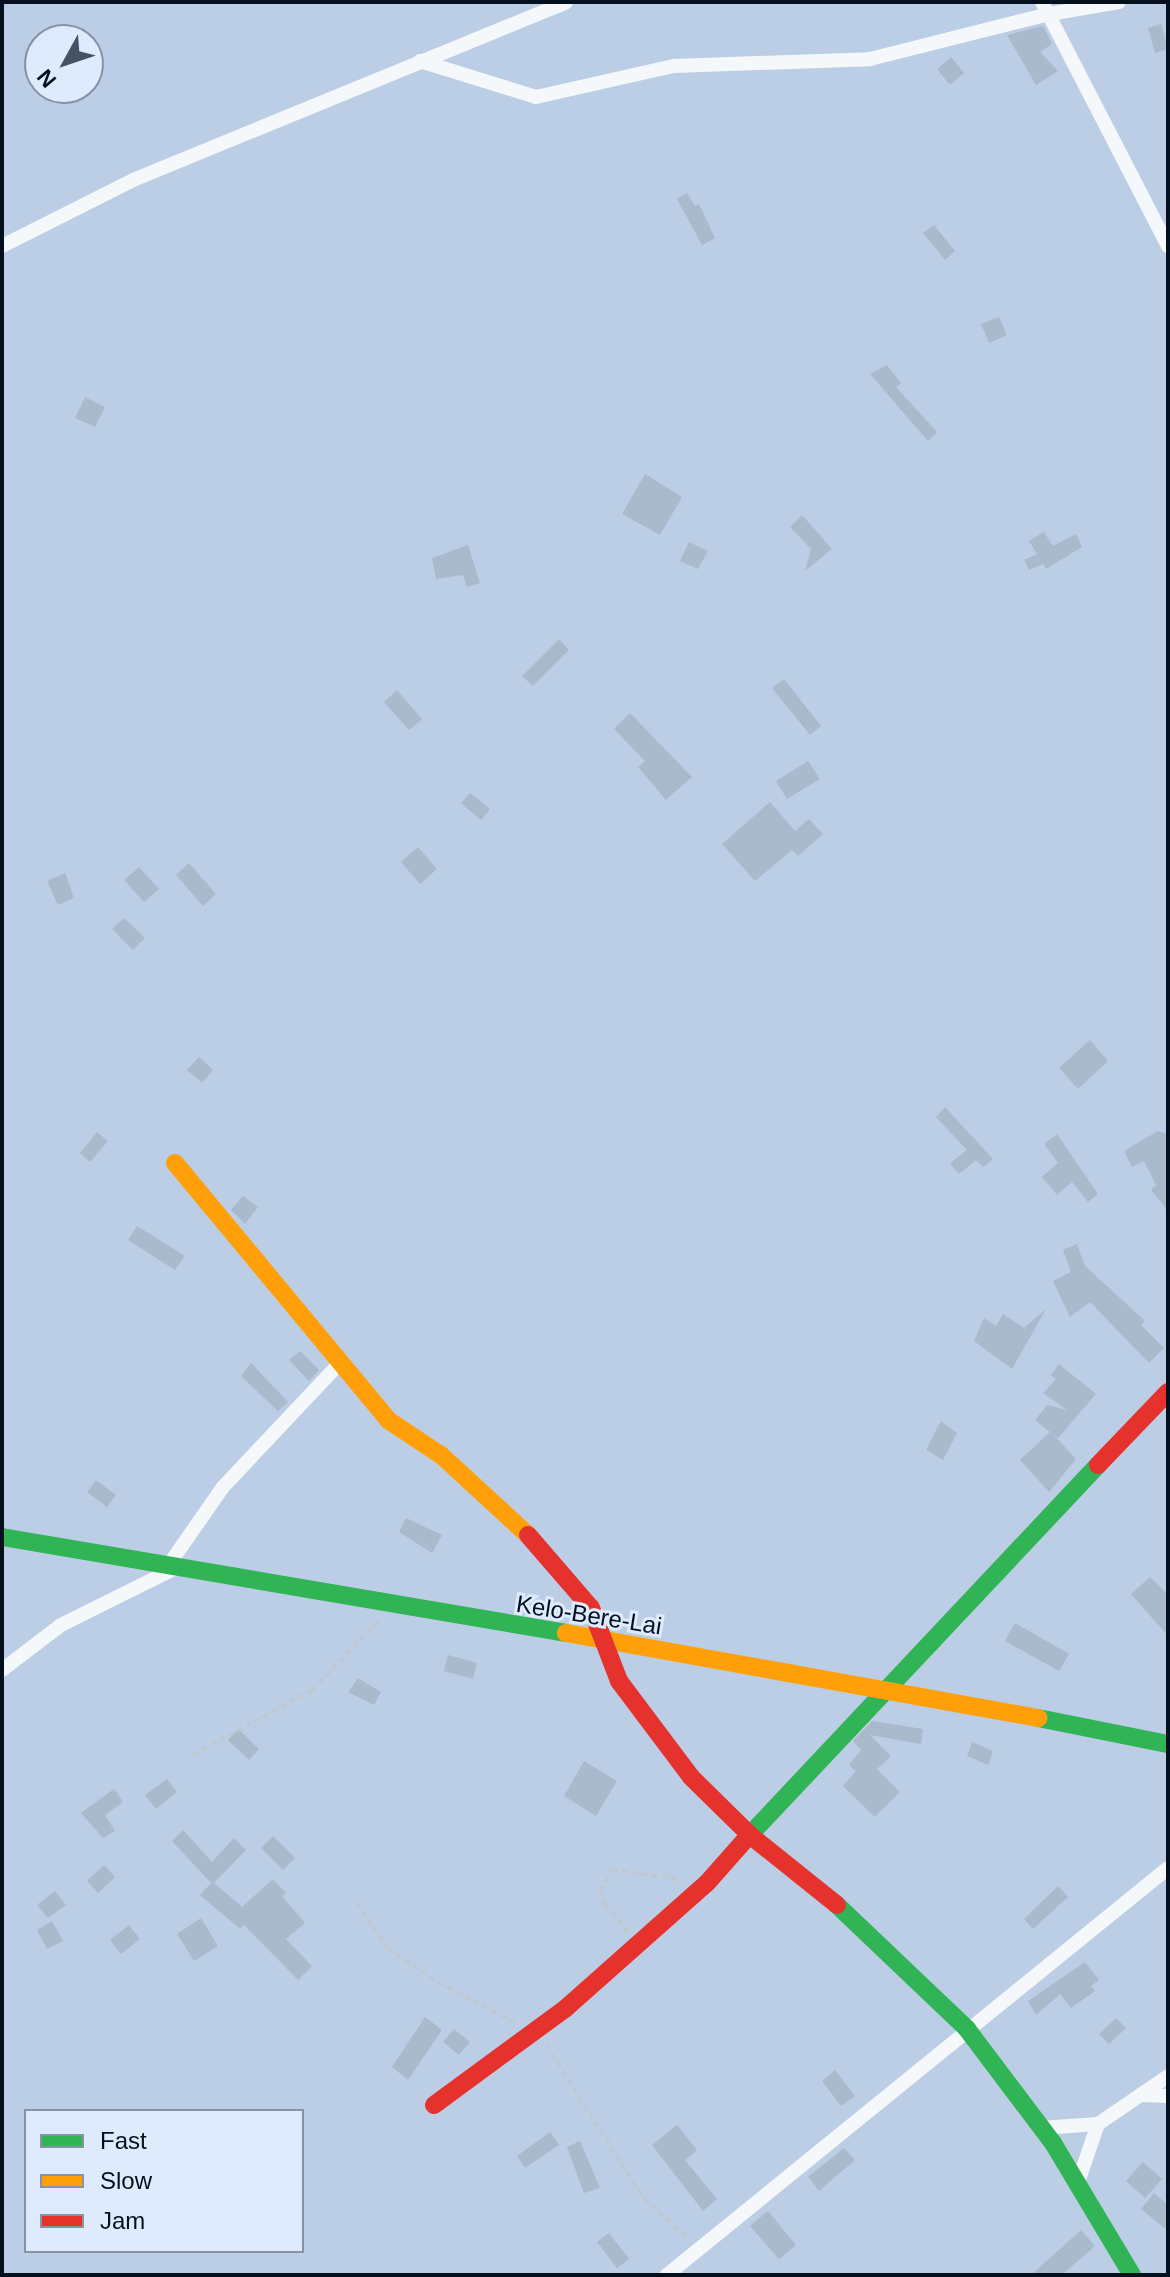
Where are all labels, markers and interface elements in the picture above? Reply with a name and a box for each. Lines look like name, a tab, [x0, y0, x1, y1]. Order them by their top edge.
north arrow	[24, 24, 104, 104]
text: N	[32, 64, 61, 93]
street label: Kelo-Bere-Lai	[514, 1589, 664, 1641]
legend	[24, 2109, 304, 2253]
text: Fast	[100, 2127, 147, 2154]
text: Slow	[100, 2167, 152, 2194]
text: Jam	[100, 2207, 145, 2234]

